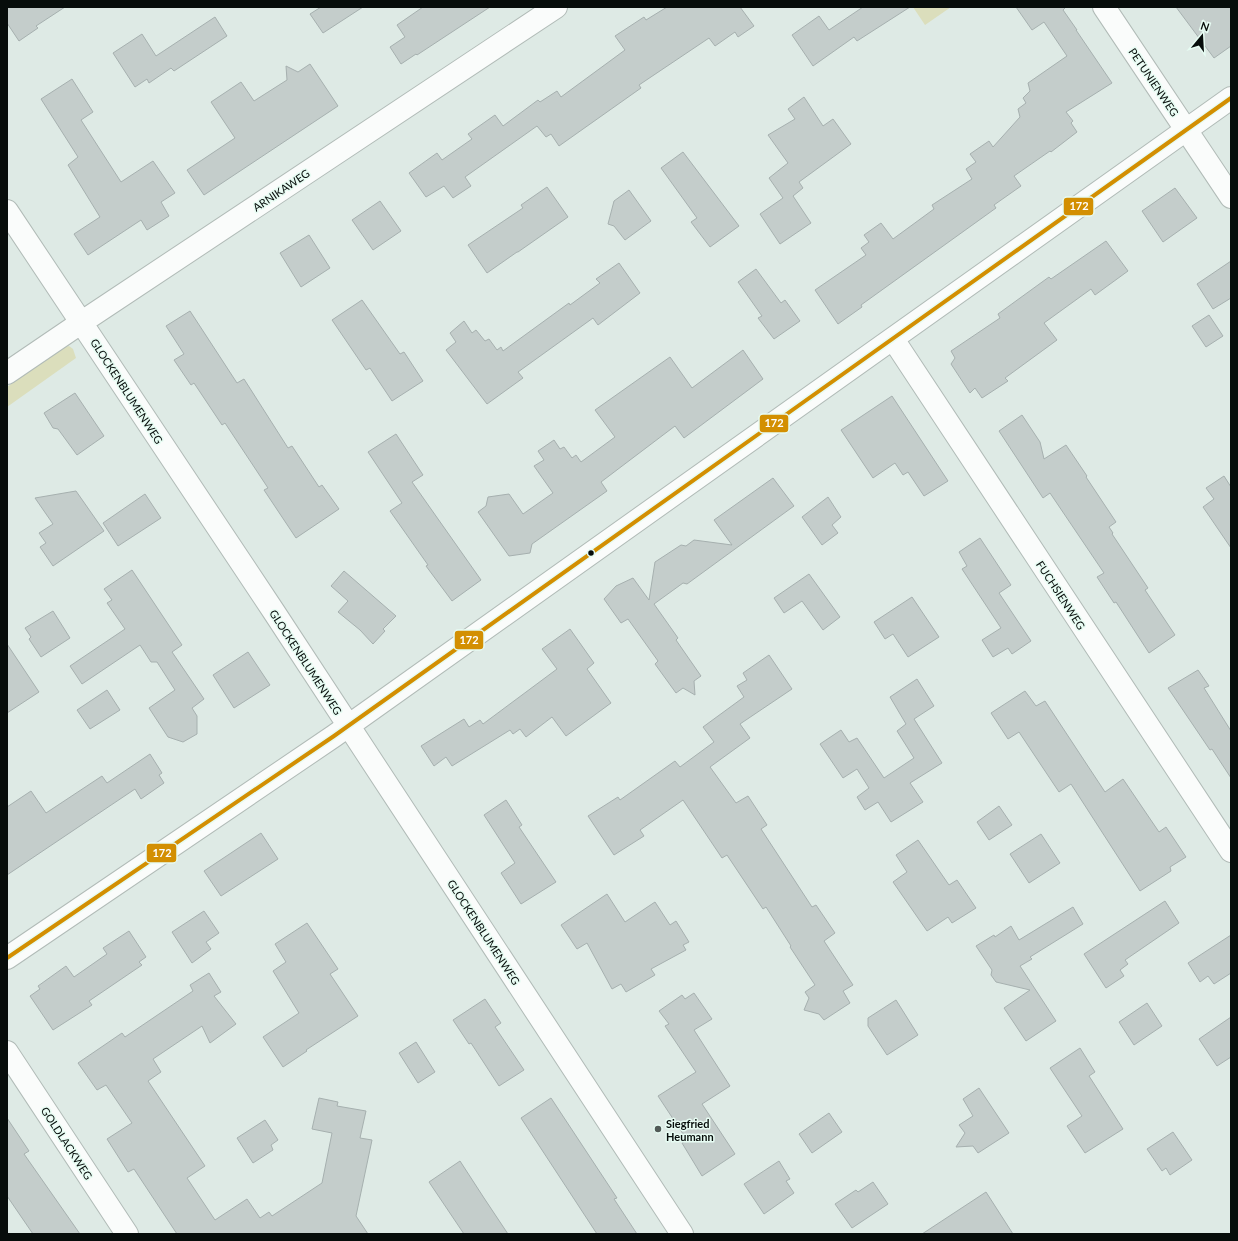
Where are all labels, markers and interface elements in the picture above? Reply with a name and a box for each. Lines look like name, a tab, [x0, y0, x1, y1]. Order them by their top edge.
north arrow	[1182, 16, 1222, 56]
text: N	[1199, 19, 1211, 34]
street label: PETUNIENWEG	[1126, 45, 1182, 119]
street label: ARNIKAWEG	[250, 166, 312, 214]
line badge: 172	[1063, 197, 1094, 216]
text: 172	[1069, 199, 1089, 212]
street label: GLOCKENBLUMENWEG	[88, 336, 166, 446]
line badge: 172	[759, 414, 789, 433]
text: 172	[764, 416, 784, 429]
unlabelled marker	[586, 548, 596, 558]
street label: FUCHSIENWEG	[1034, 558, 1088, 632]
street label: GLOCKENBLUMENWEG	[267, 607, 345, 717]
line badge: 172	[454, 630, 484, 650]
text: 172	[459, 633, 479, 646]
line badge: 172	[146, 843, 177, 863]
text: 172	[152, 846, 172, 859]
street label: GLOCKENBLUMENWEG	[445, 877, 523, 987]
street label: GOLDLACKWEG	[39, 1104, 95, 1182]
place label: Siegfried Heumann	[666, 1117, 714, 1143]
marker: Siegfried Heumann	[653, 1124, 663, 1134]

